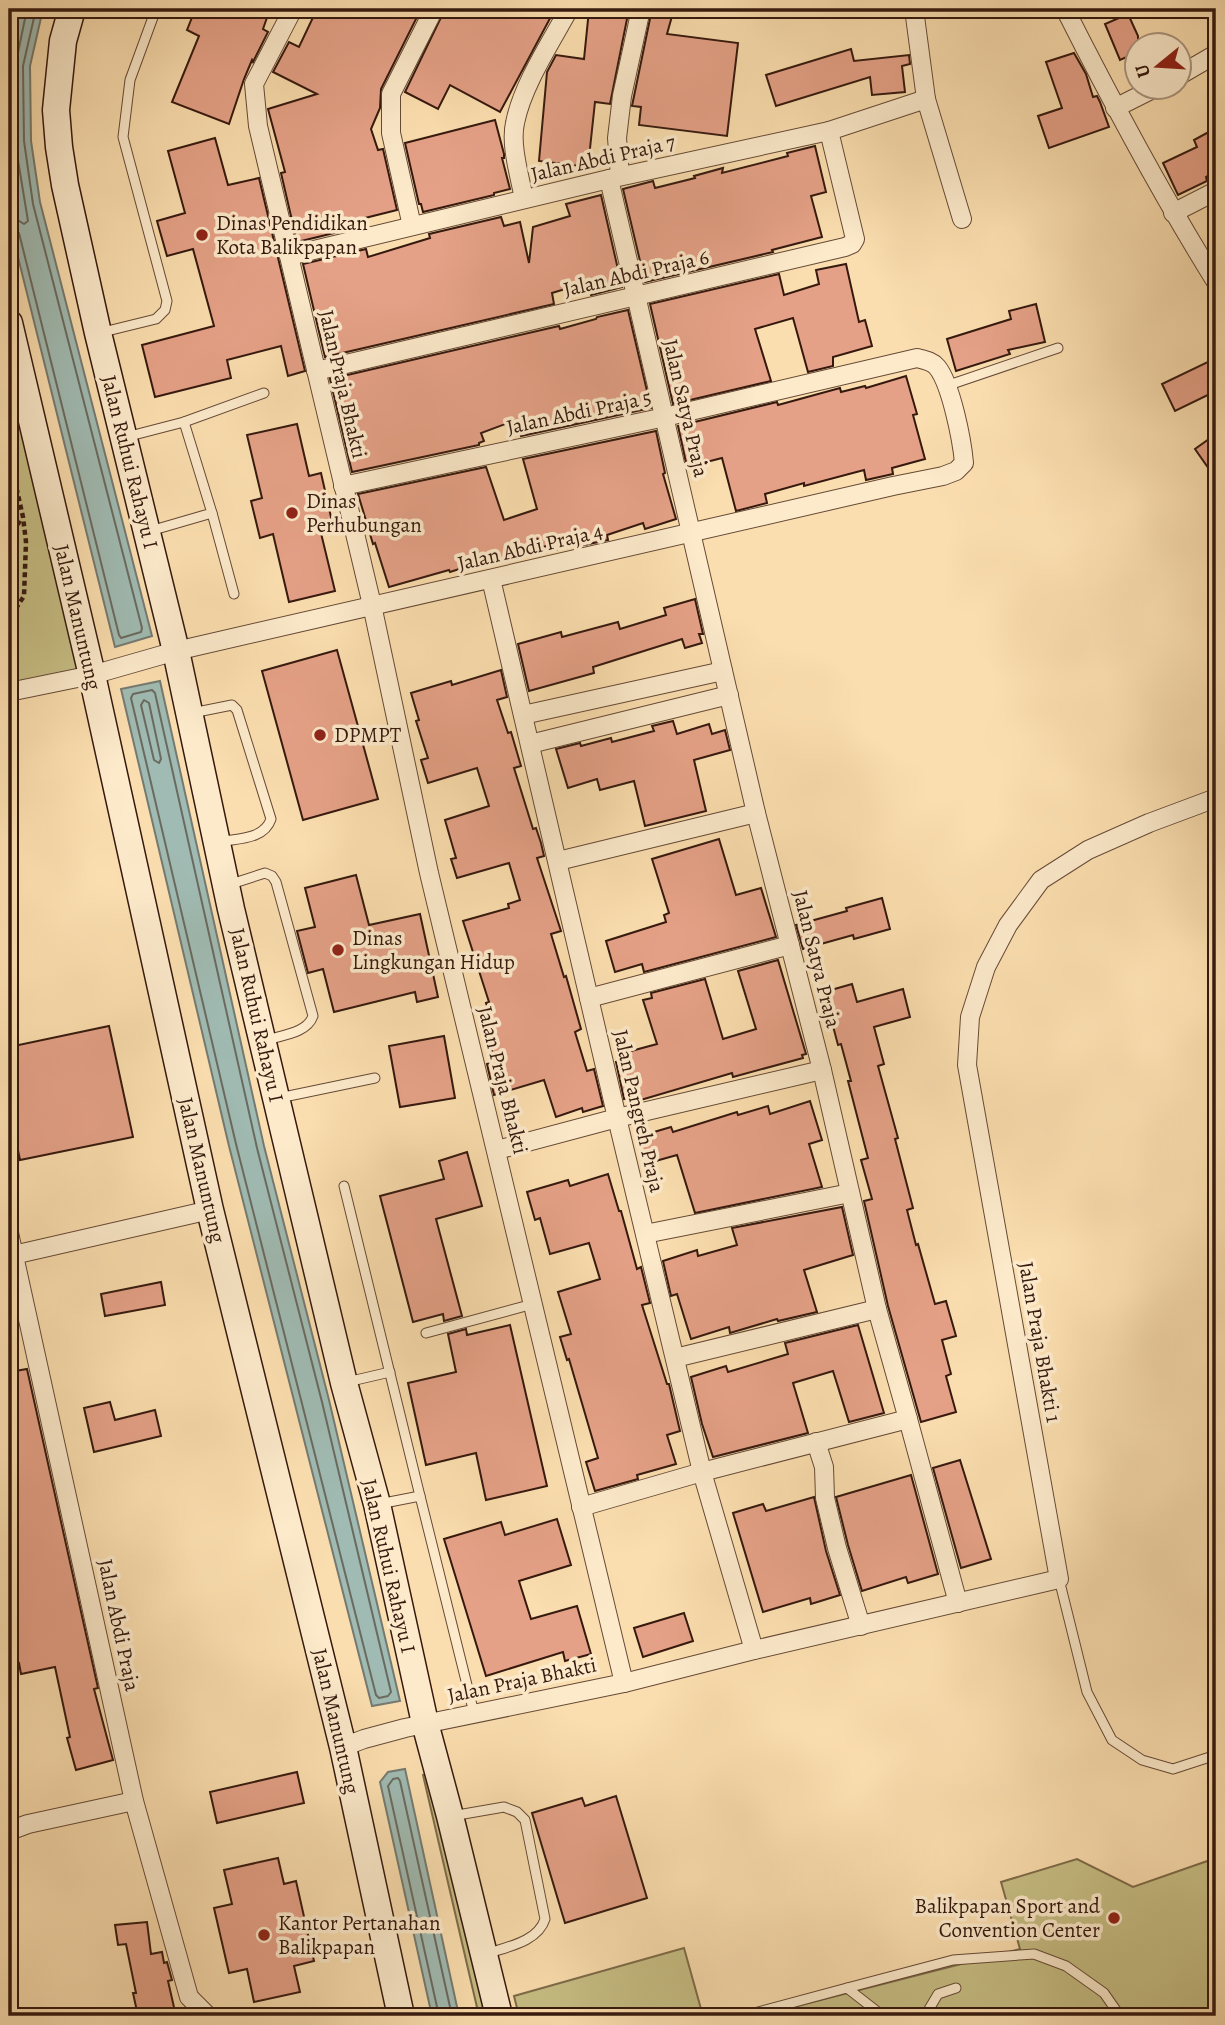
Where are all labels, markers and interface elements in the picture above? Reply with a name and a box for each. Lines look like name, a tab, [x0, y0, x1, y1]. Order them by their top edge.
north arrow	[1124, 32, 1194, 102]
text: U	[1128, 60, 1157, 81]
street label: Jalan Abdi Praja 7	[528, 128, 678, 188]
place label: Dinas Pendidikan Kota Balikpapan	[216, 209, 368, 261]
marker: Dinas Pendidikan Kota Balikpapan	[194, 227, 210, 243]
street label: Jalan Abdi Praja 6	[561, 243, 712, 303]
street label: Jalan Praja Bhakti	[312, 307, 374, 461]
street label: Jalan Satya Praja	[656, 336, 716, 480]
street label: Jalan Ruhui Rahayu I	[95, 372, 165, 552]
street label: Jalan Abdi Praja 5	[504, 383, 654, 441]
place label: Dinas Perhubungan	[306, 487, 422, 539]
marker: Dinas Perhubungan	[284, 505, 300, 521]
street label: Jalan Abdi Praja 4	[455, 517, 605, 577]
street label: Jalan Manuntung	[48, 541, 108, 693]
place label: DPMPT	[334, 721, 402, 749]
marker: DPMPT	[312, 727, 328, 743]
street label: Jalan Satya Praja	[786, 887, 848, 1031]
place label: Dinas Lingkungan Hidup	[352, 924, 515, 976]
street label: Jalan Ruhui Rahayu I	[223, 925, 291, 1105]
marker: Dinas Lingkungan Hidup	[330, 942, 346, 958]
street label: Jalan Praja Bhakti	[471, 1003, 535, 1157]
street label: Jalan Pangreh Praja	[607, 1027, 671, 1195]
street label: Jalan Manuntung	[172, 1094, 232, 1246]
street label: Jalan Praja Bhakti 1	[1012, 1259, 1068, 1425]
street label: Jalan Ruhui Rahayu I	[355, 1476, 423, 1656]
street label: Jalan Abdi Praja	[91, 1556, 147, 1694]
street label: Jalan Manuntung	[306, 1645, 366, 1797]
street label: Jalan Praja Bhakti	[445, 1651, 599, 1709]
place label: Balikpapan Sport and Convention Center	[914, 1892, 1101, 1944]
place label: Kantor Pertanahan Balikpapan	[278, 1909, 440, 1961]
marker: Balikpapan Sport and Convention Center	[1106, 1910, 1122, 1926]
marker: Kantor Pertanahan Balikpapan	[256, 1927, 272, 1943]

